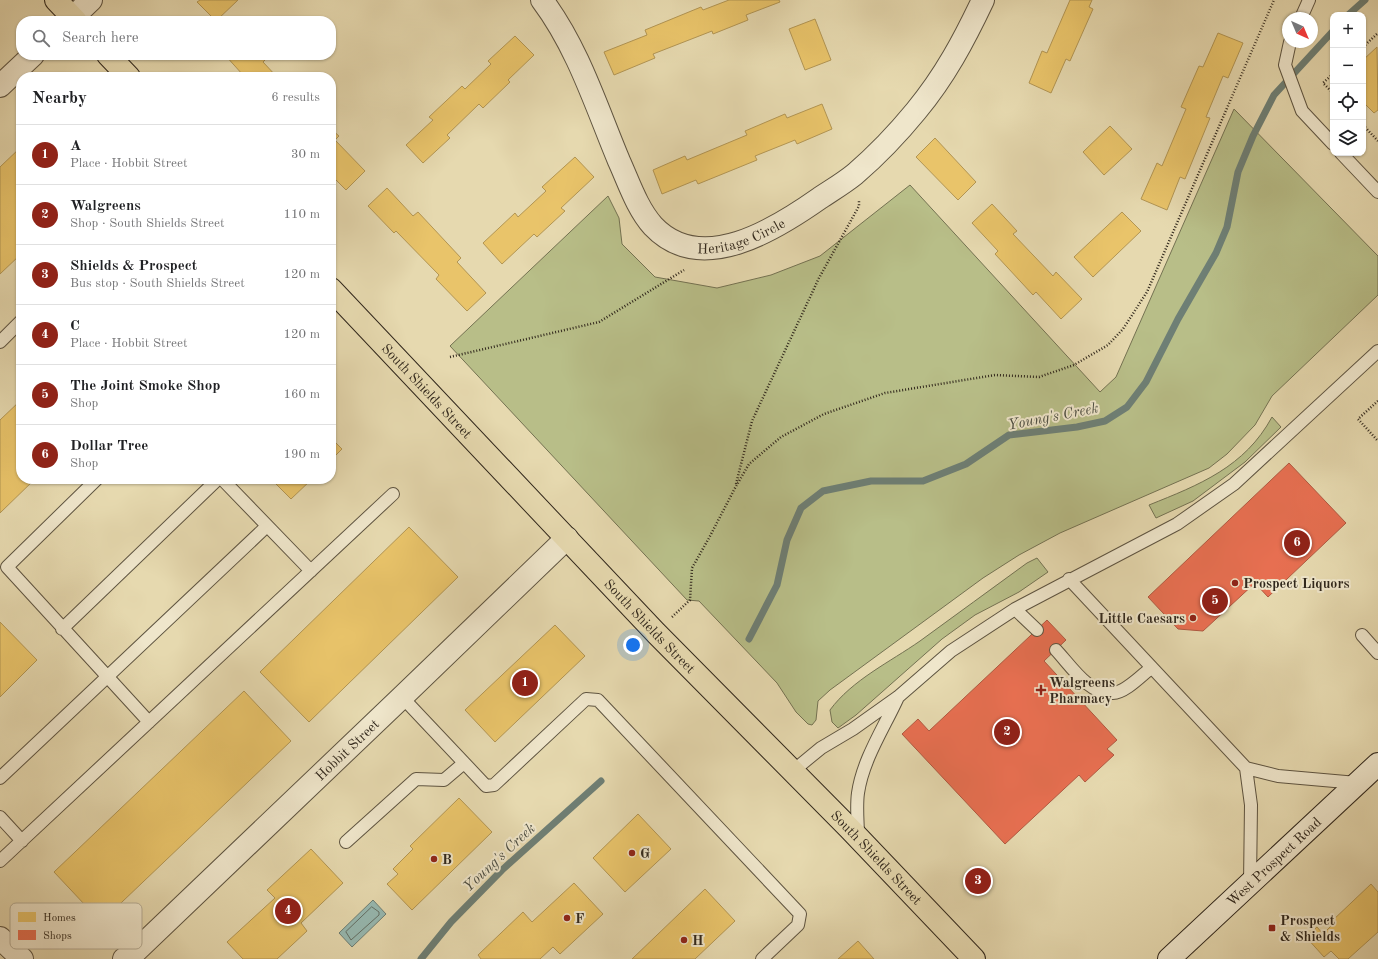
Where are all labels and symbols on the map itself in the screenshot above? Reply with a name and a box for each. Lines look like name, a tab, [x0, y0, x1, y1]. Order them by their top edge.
north arrow	[1282, 12, 1318, 48]
street label: Heritage Circle	[697, 216, 788, 256]
street label: South Shields Street	[379, 341, 474, 442]
water label: Young's Creek	[1007, 401, 1100, 434]
pin: 6	[1284, 528, 1310, 558]
street label: South Shields Street	[601, 577, 698, 676]
place label: Prospect Liquors	[1243, 577, 1349, 591]
marker: Prospect Liquors	[1230, 578, 1240, 588]
pin: 5	[1202, 586, 1228, 616]
place label: Little Caesars	[1098, 612, 1185, 626]
marker: Little Caesars	[1188, 613, 1198, 623]
your location	[623, 635, 643, 655]
pin: 1	[512, 668, 538, 698]
place label: Walgreens Pharmacy	[1049, 676, 1115, 706]
marker: Walgreens Pharmacy	[1036, 685, 1046, 695]
street label: Hobbit Street	[313, 717, 382, 784]
pin: 2	[994, 717, 1020, 747]
street label: South Shields Street	[828, 808, 924, 908]
street label: West Prospect Road	[1224, 815, 1324, 909]
water label: Young's Creek	[461, 821, 539, 895]
place label: G	[640, 847, 650, 861]
marker: G	[627, 848, 637, 858]
place label: B	[442, 853, 452, 867]
marker: B	[429, 854, 439, 864]
pin: 3	[965, 866, 991, 896]
pin: 4	[275, 896, 301, 926]
legend	[10, 903, 142, 949]
place label: F	[575, 912, 584, 926]
text: Homes	[43, 913, 76, 924]
marker: F	[562, 913, 572, 923]
place label: Prospect & Shields	[1280, 914, 1340, 944]
marker: Prospect & Shields	[1267, 923, 1277, 933]
text: Shops	[43, 931, 72, 942]
place label: H	[692, 934, 704, 948]
marker: H	[679, 935, 689, 945]

